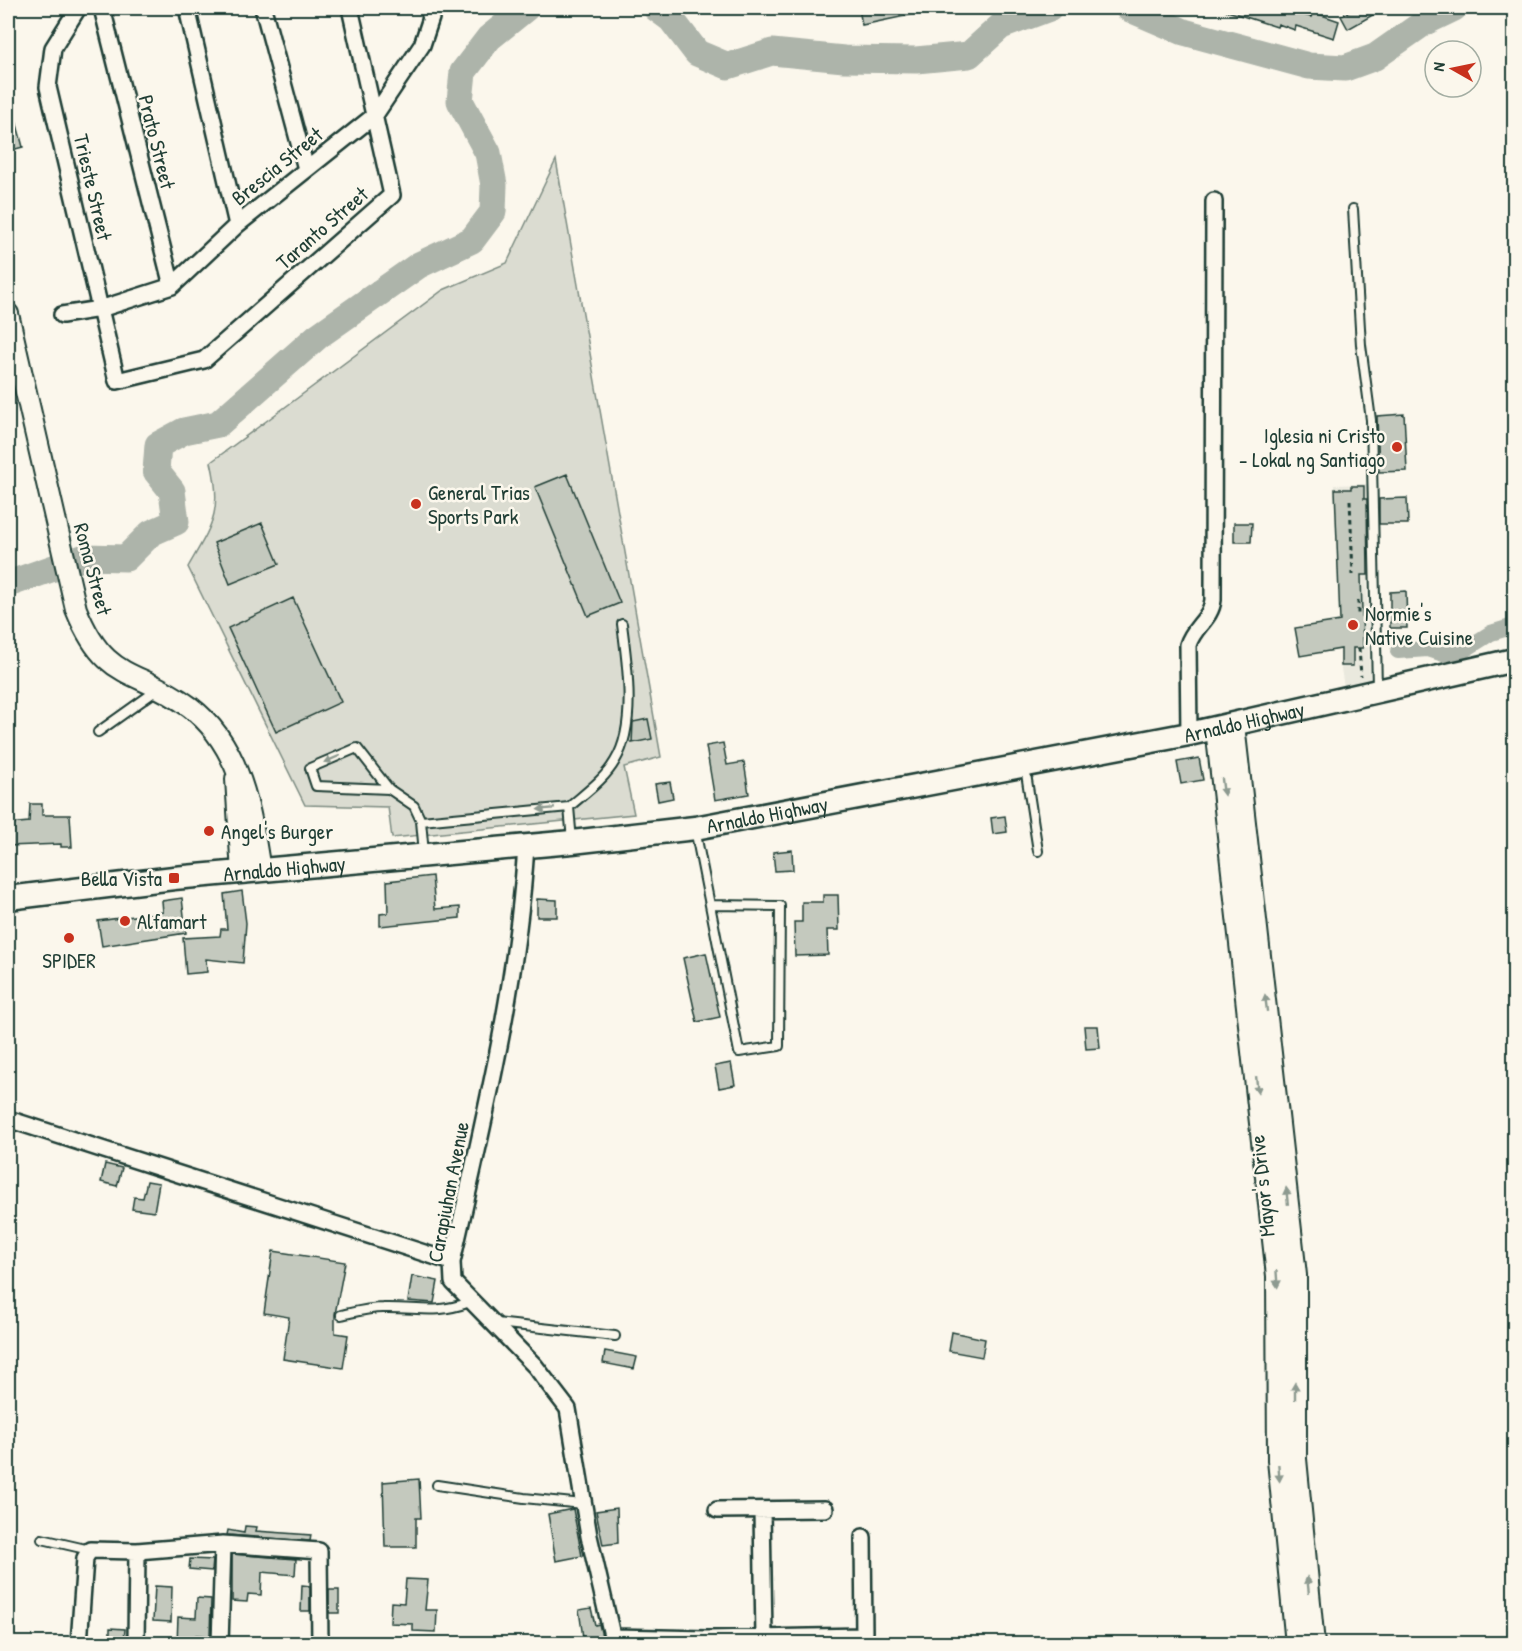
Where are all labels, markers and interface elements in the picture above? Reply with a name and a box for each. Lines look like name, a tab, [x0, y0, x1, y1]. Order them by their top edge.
north arrow	[1423, 39, 1483, 99]
text: N	[1427, 60, 1450, 73]
street label: Prato Street	[131, 92, 183, 193]
street label: Brescia Street	[225, 120, 329, 212]
street label: Trieste Street	[67, 131, 119, 244]
street label: Taranto Street	[270, 179, 375, 276]
place label: Iglesia ni Cristo - Lokal ng Santiago	[1239, 421, 1385, 474]
marker: Iglesia ni Cristo - Lokal ng Santiago	[1390, 440, 1404, 454]
place label: General Trias Sports Park	[428, 478, 530, 531]
marker: General Trias Sports Park	[409, 497, 423, 511]
street label: Roma Street	[67, 520, 119, 619]
place label: Normie's Native Cuisine	[1365, 599, 1473, 652]
marker: Normie's Native Cuisine	[1346, 618, 1360, 632]
street label: Arnaldo Highway	[1181, 694, 1307, 749]
one-way arrow	[322, 754, 340, 764]
one-way arrow	[1218, 777, 1227, 796]
street label: Arnaldo Highway	[704, 789, 830, 840]
one-way arrow	[537, 804, 556, 814]
place label: Angel's Burger	[221, 817, 333, 846]
marker: Angel's Burger	[202, 824, 216, 838]
street label: Arnaldo Highway	[222, 848, 347, 888]
place label: Bella Vista	[81, 864, 162, 893]
marker: Bella Vista	[167, 871, 181, 885]
place label: Alfamart	[137, 907, 207, 936]
marker: Alfamart	[118, 914, 132, 928]
marker: SPIDER	[62, 931, 76, 945]
place label: SPIDER	[42, 946, 96, 975]
one-way arrow	[1261, 993, 1271, 1012]
one-way arrow	[1252, 1075, 1261, 1094]
street label: Carapiuhan Avenue	[420, 1119, 476, 1265]
street label: Mayor's Drive	[1242, 1134, 1282, 1238]
one-way arrow	[1282, 1187, 1292, 1206]
one-way arrow	[1273, 1269, 1282, 1288]
one-way arrow	[1290, 1381, 1300, 1400]
one-way arrow	[1274, 1464, 1283, 1483]
one-way arrow	[1303, 1576, 1313, 1595]

